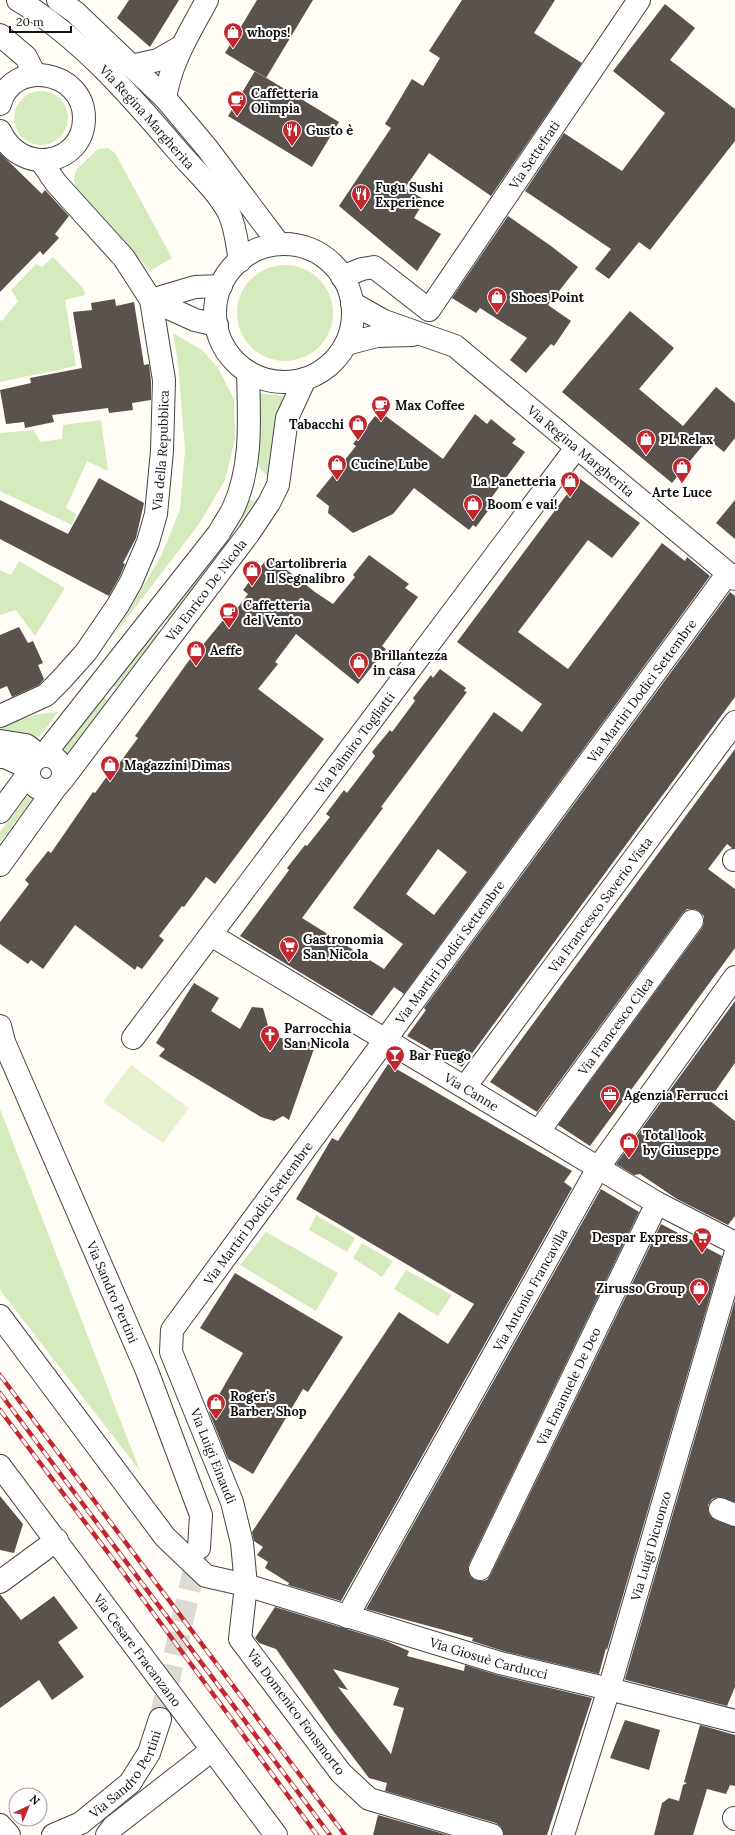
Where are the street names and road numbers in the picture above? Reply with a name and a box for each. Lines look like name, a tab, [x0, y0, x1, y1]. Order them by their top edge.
street label: Via Regina Margherita	[95, 60, 199, 173]
street label: Via Settefrati	[504, 117, 564, 193]
street label: Via della Repubblica	[148, 390, 172, 512]
street label: Via Regina Margherita	[523, 401, 638, 501]
street label: Via Enrico De Nicola	[161, 535, 250, 645]
street label: Via Martiri Dodici Settembre	[583, 616, 700, 767]
street label: Via Palmiro Togliatti	[310, 689, 398, 798]
street label: Via Francesco Saverio Vista	[544, 833, 656, 977]
street label: Via Martiri Dodici Settembre	[391, 877, 508, 1028]
street label: Via Francesco Cilea	[574, 973, 657, 1079]
street label: Via Canne	[440, 1068, 502, 1115]
street label: Via Martiri Dodici Settembre	[199, 1138, 316, 1289]
street label: Via Antonio Francavilla	[488, 1225, 571, 1355]
street label: Via Sandro Pertini	[83, 1238, 142, 1346]
street label: Via Emanuele De Deo	[532, 1324, 604, 1449]
street label: Via Luigi Einaudi	[186, 1405, 240, 1506]
street label: Via Luigi Dicuonzo	[626, 1489, 675, 1604]
street label: Via Cesare Fracanzano	[89, 1590, 186, 1710]
street label: Via Giosuè Carducci	[427, 1633, 550, 1683]
street label: Via Domenico Fonsmorto	[242, 1645, 349, 1779]
street label: Via Sandro Pertini	[85, 1728, 164, 1822]

